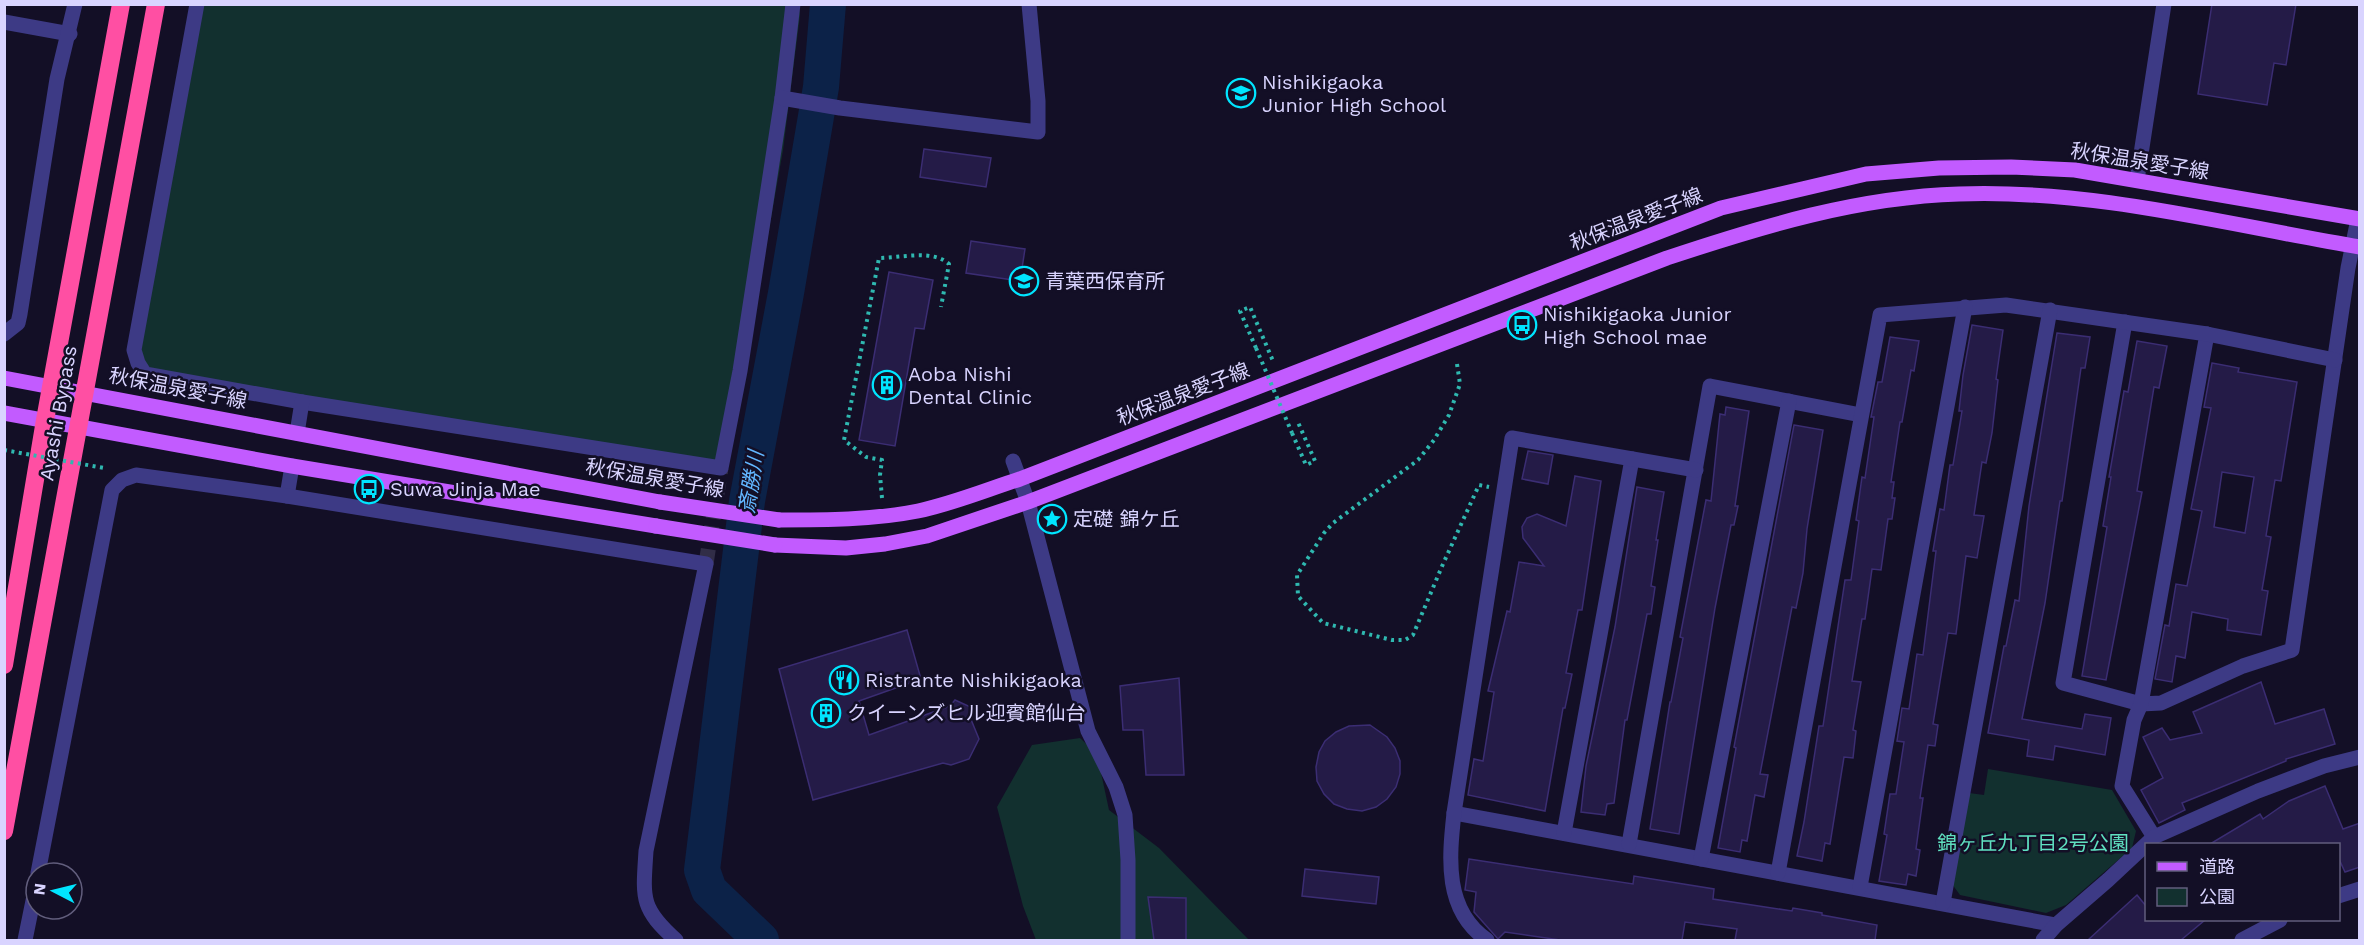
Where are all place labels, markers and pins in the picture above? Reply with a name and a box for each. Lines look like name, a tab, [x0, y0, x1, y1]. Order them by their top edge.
place label: Nishikigaoka Junior High School	[1262, 70, 1446, 117]
school or university icon: Nishikigaoka Junior High School	[1225, 77, 1257, 109]
school or university icon: 青葉西保育所	[1008, 265, 1040, 297]
place label: 青葉西保育所	[1045, 269, 1165, 293]
place label: Nishikigaoka Junior High School mae	[1543, 302, 1732, 349]
bus stop icon: Nishikigaoka Junior High School mae	[1506, 309, 1538, 341]
place label: Aoba Nishi Dental Clinic	[908, 362, 1032, 409]
building icon: Aoba Nishi Dental Clinic	[871, 369, 903, 401]
bus stop icon: Suwa Jinja Mae	[353, 473, 385, 505]
place label: Suwa Jinja Mae	[390, 477, 541, 501]
place icon: 定礎 錦ケ丘	[1036, 503, 1068, 535]
place label: 定礎 錦ケ丘	[1073, 507, 1180, 531]
restaurant icon: Ristrante Nishikigaoka	[828, 664, 860, 696]
place label: Ristrante Nishikigaoka	[865, 668, 1082, 692]
building icon: クイーンズヒル迎賓館仙台	[810, 697, 842, 729]
place label: クイーンズヒル迎賓館仙台	[847, 701, 1086, 725]

